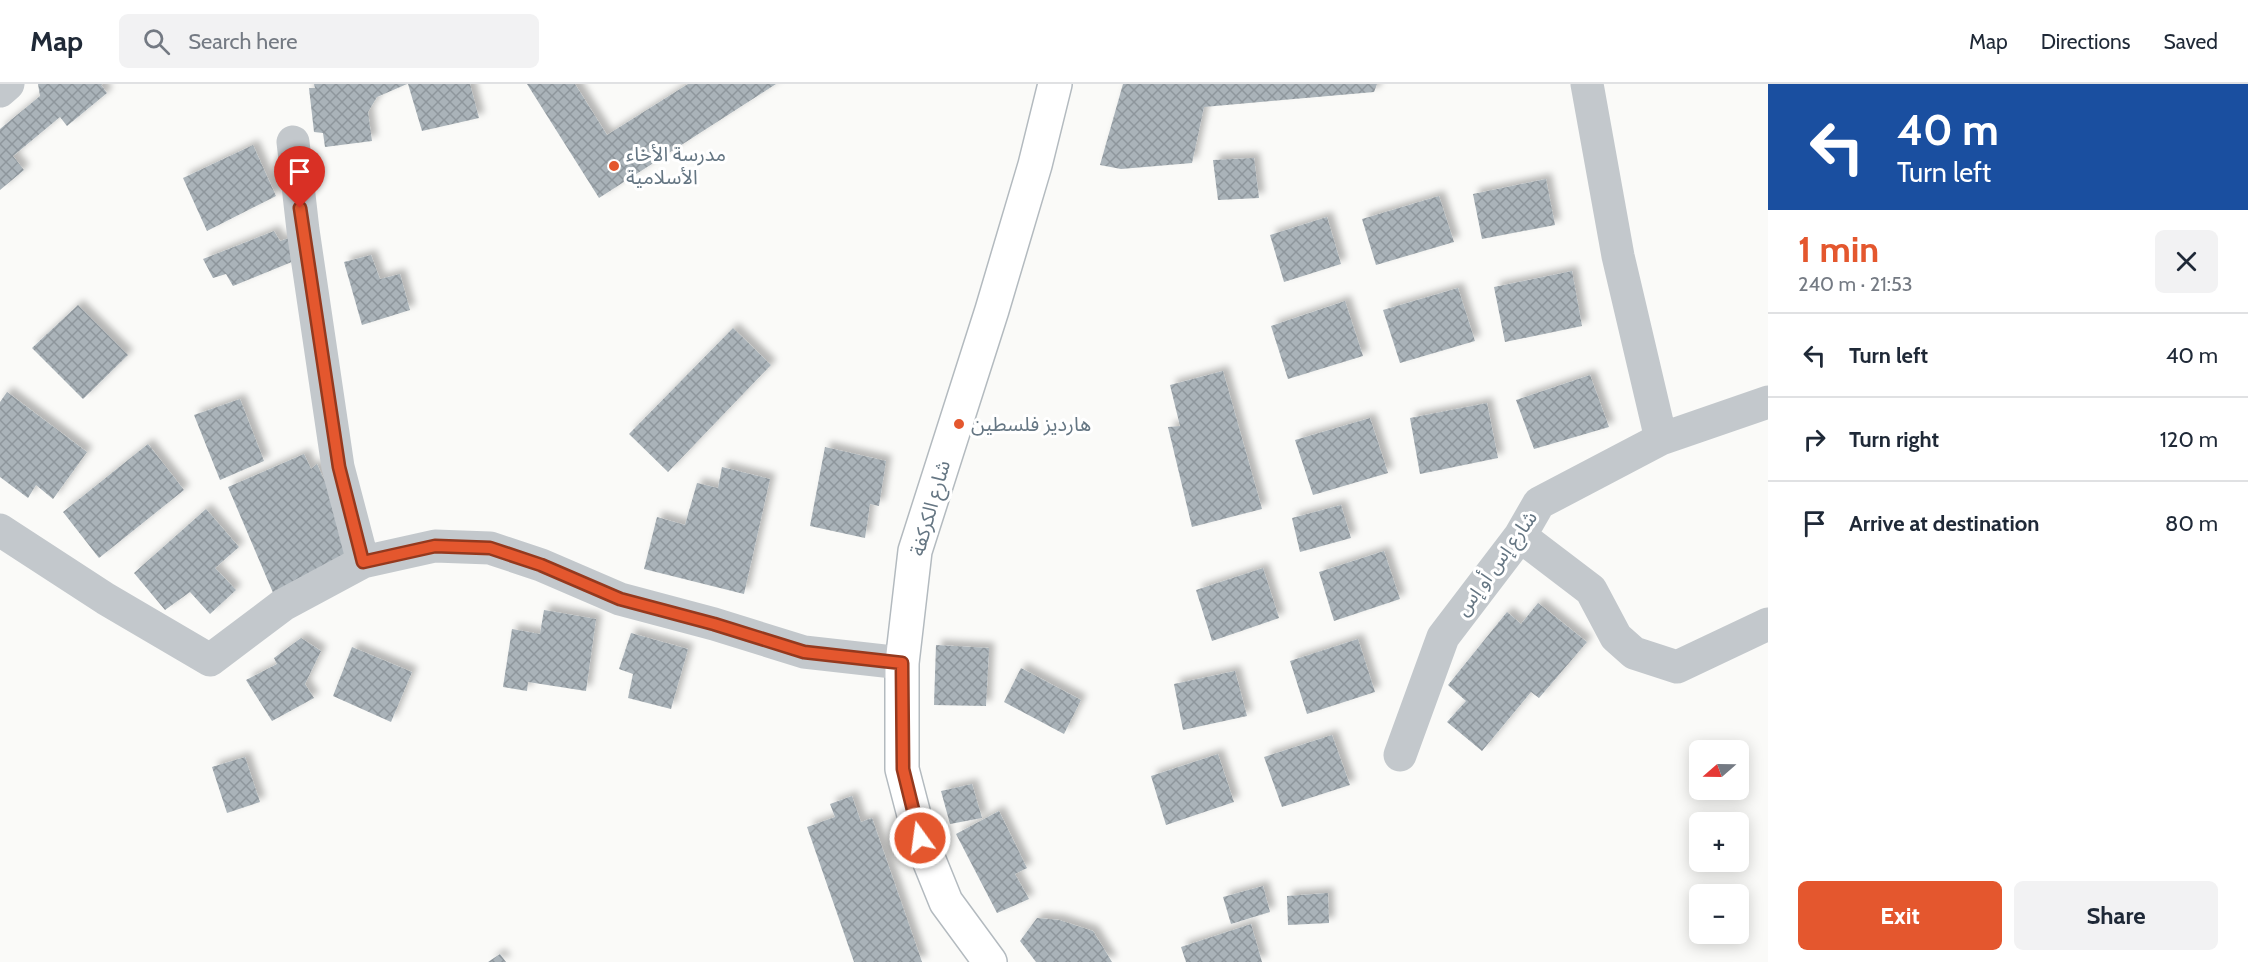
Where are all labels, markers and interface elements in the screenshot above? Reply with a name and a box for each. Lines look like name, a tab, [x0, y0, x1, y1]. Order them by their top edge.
search box	[119, 14, 539, 68]
text: Map	[30, 24, 83, 58]
icon: search	[140, 25, 173, 58]
text: Search here	[188, 28, 297, 55]
text: Map	[1969, 29, 2008, 54]
text: Directions	[2041, 29, 2130, 54]
text: Saved	[2163, 29, 2218, 54]
text: 40 m	[1897, 104, 1999, 156]
icon: left	[1798, 108, 1876, 186]
place label: مدرسة الأخاء الأسلامية	[626, 142, 726, 189]
pin	[274, 146, 325, 208]
icon: arrive	[283, 155, 316, 188]
text: Turn left	[1897, 156, 1991, 189]
marker: مدرسة الأخاء الأسلامية	[607, 159, 621, 173]
text: 1 min	[1798, 227, 1879, 271]
button: close	[2155, 230, 2218, 293]
text: 240 m · 21:53	[1798, 272, 1913, 296]
icon: left	[1798, 339, 1831, 372]
text: Turn left	[1849, 342, 1928, 369]
text: 40 m	[2166, 342, 2218, 369]
place label: هارديز فلسطين	[971, 412, 1091, 436]
marker: هارديز فلسطين	[952, 417, 966, 431]
icon: right	[1798, 423, 1831, 456]
text: Turn right	[1849, 426, 1939, 453]
text: 120 m	[2160, 426, 2218, 453]
street label: شارع الكركفة	[905, 457, 958, 560]
street label: شارع إس أو إس	[1450, 506, 1545, 622]
icon: arrive	[1798, 507, 1831, 540]
text: Arrive at destination	[1849, 510, 2039, 537]
text: 80 m	[2165, 510, 2218, 537]
north arrow	[1689, 740, 1749, 800]
map controls	[1689, 740, 1749, 944]
position arrow	[888, 806, 952, 870]
button: +	[1689, 812, 1749, 872]
button: Exit	[1798, 881, 2002, 950]
button: Share	[2014, 881, 2218, 950]
button: −	[1689, 884, 1749, 944]

